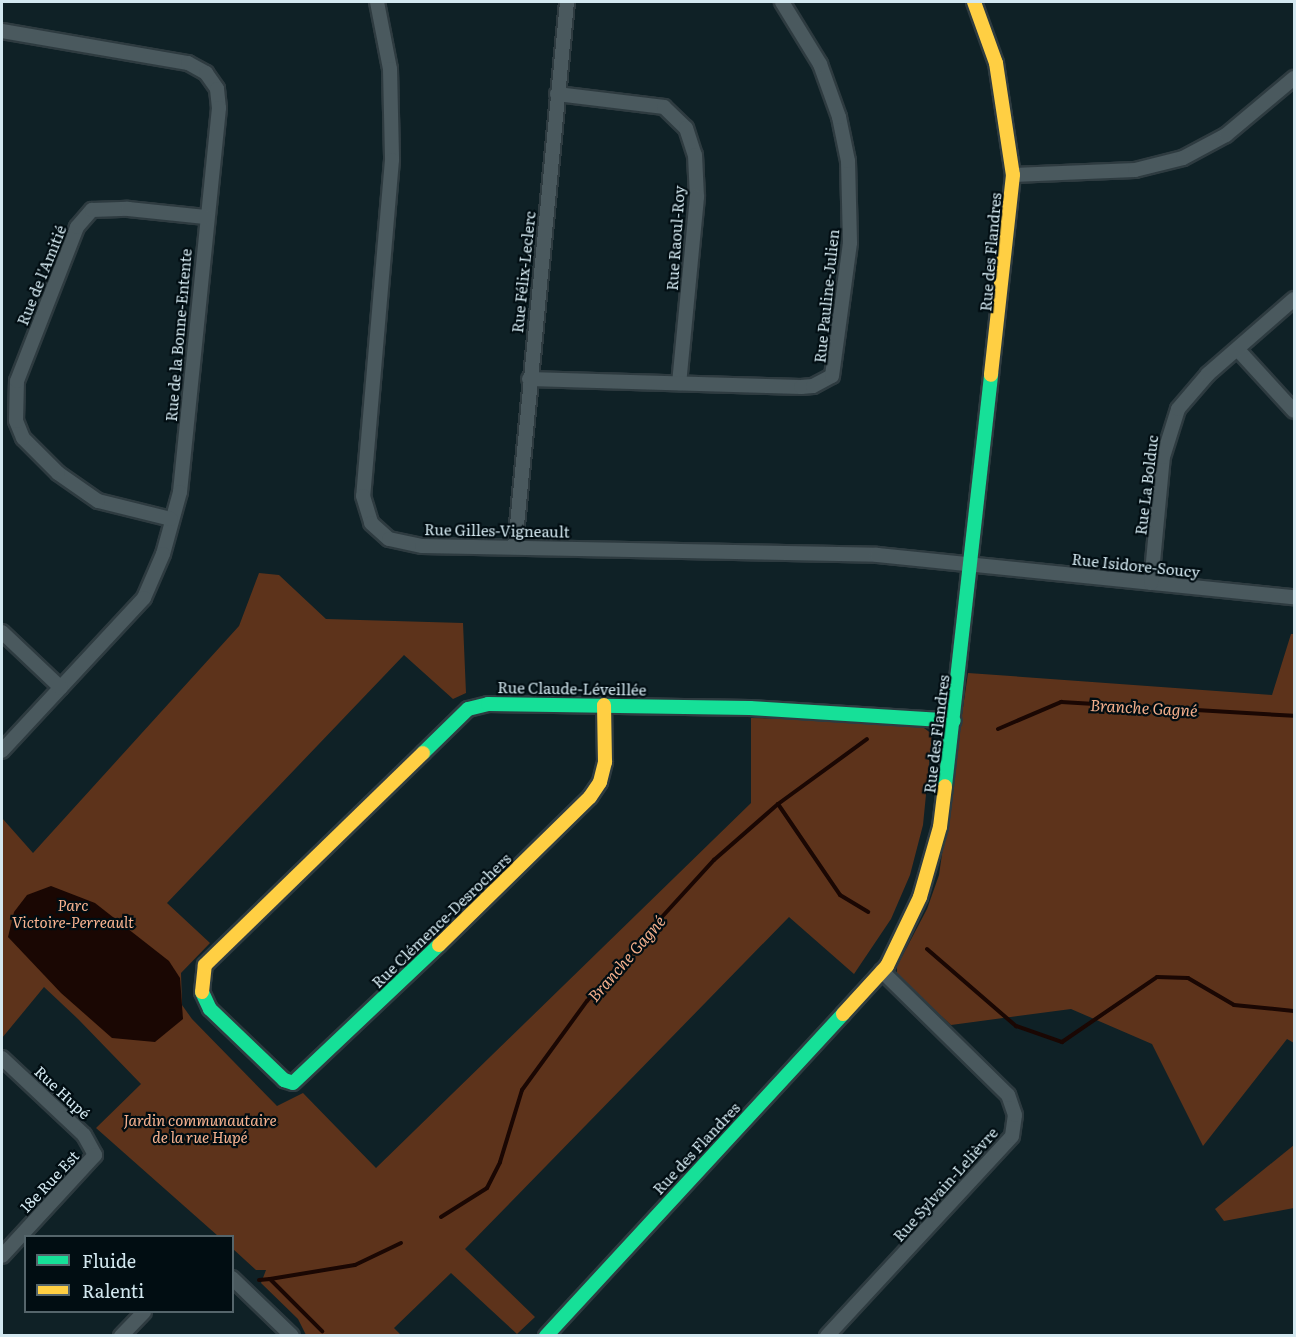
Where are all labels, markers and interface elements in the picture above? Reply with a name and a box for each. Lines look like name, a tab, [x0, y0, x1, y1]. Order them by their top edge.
street label: Rue Raoul-Roy	[662, 185, 688, 291]
street label: Rue des Flandres	[976, 192, 1004, 312]
street label: Rue Félix-Leclerc	[508, 210, 538, 334]
street label: Rue de l'Amitié	[13, 222, 69, 328]
street label: Rue Pauline-Julien	[810, 228, 842, 364]
street label: Rue de la Bonne-Entente	[161, 248, 195, 422]
street label: Rue La Bolduc	[1131, 434, 1161, 536]
street label: Rue Gilles-Vigneault	[424, 520, 570, 540]
street label: Rue Isidore-Soucy	[1071, 549, 1201, 581]
street label: Rue des Flandres	[920, 674, 952, 794]
street label: Rue Claude-Léveillée	[497, 678, 647, 698]
water label: Branche Gagné	[1090, 695, 1198, 719]
street label: Rue Clémence-Desrochers	[368, 849, 514, 991]
park label: Parc Victoire-Perreault	[12, 895, 134, 930]
water label: Branche Gagné	[583, 911, 669, 1005]
street label: Rue Hupé	[32, 1062, 94, 1122]
street label: Rue des Flandres	[649, 1098, 743, 1198]
park label: Jardin communautaire de la rue Hupé	[123, 1110, 277, 1145]
street label: Rue Sylvain-Lelièvre	[889, 1123, 1001, 1245]
street label: 18e Rue Est	[16, 1146, 82, 1216]
legend	[24, 1235, 234, 1313]
text: Fluide	[82, 1247, 136, 1274]
text: Ralenti	[82, 1277, 144, 1304]

